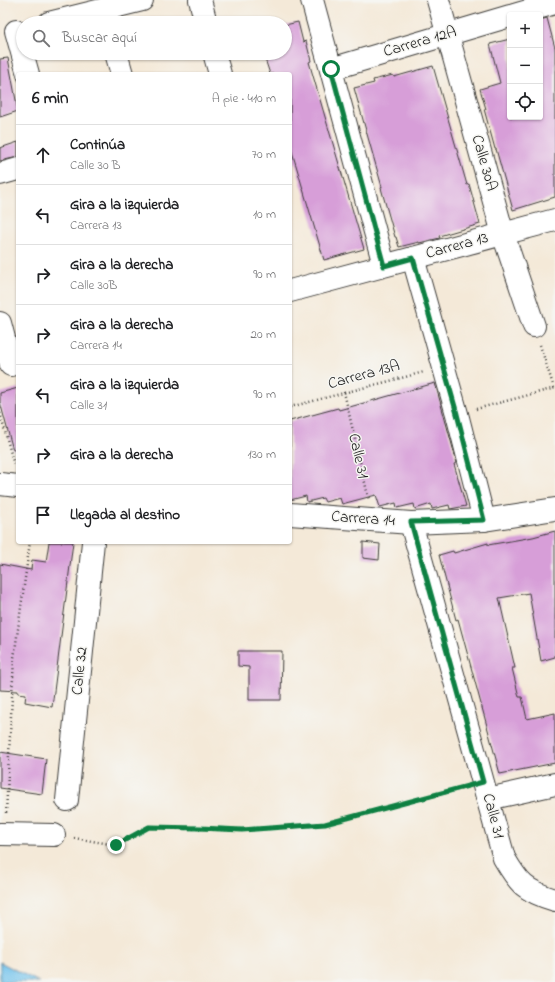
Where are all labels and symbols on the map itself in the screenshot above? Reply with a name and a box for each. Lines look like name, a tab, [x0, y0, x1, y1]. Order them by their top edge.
street label: Carrera 12A	[381, 20, 459, 64]
route start	[322, 60, 340, 78]
street label: Calle 30A	[465, 132, 503, 194]
street label: Carrera 13	[423, 226, 491, 266]
street label: Carrera 13A	[325, 354, 403, 396]
street label: Calle 31	[341, 431, 375, 481]
street label: Carrera 14	[330, 505, 396, 533]
street label: Calle 32	[66, 646, 94, 696]
street label: Calle 31	[475, 791, 511, 841]
route end	[107, 836, 125, 854]

